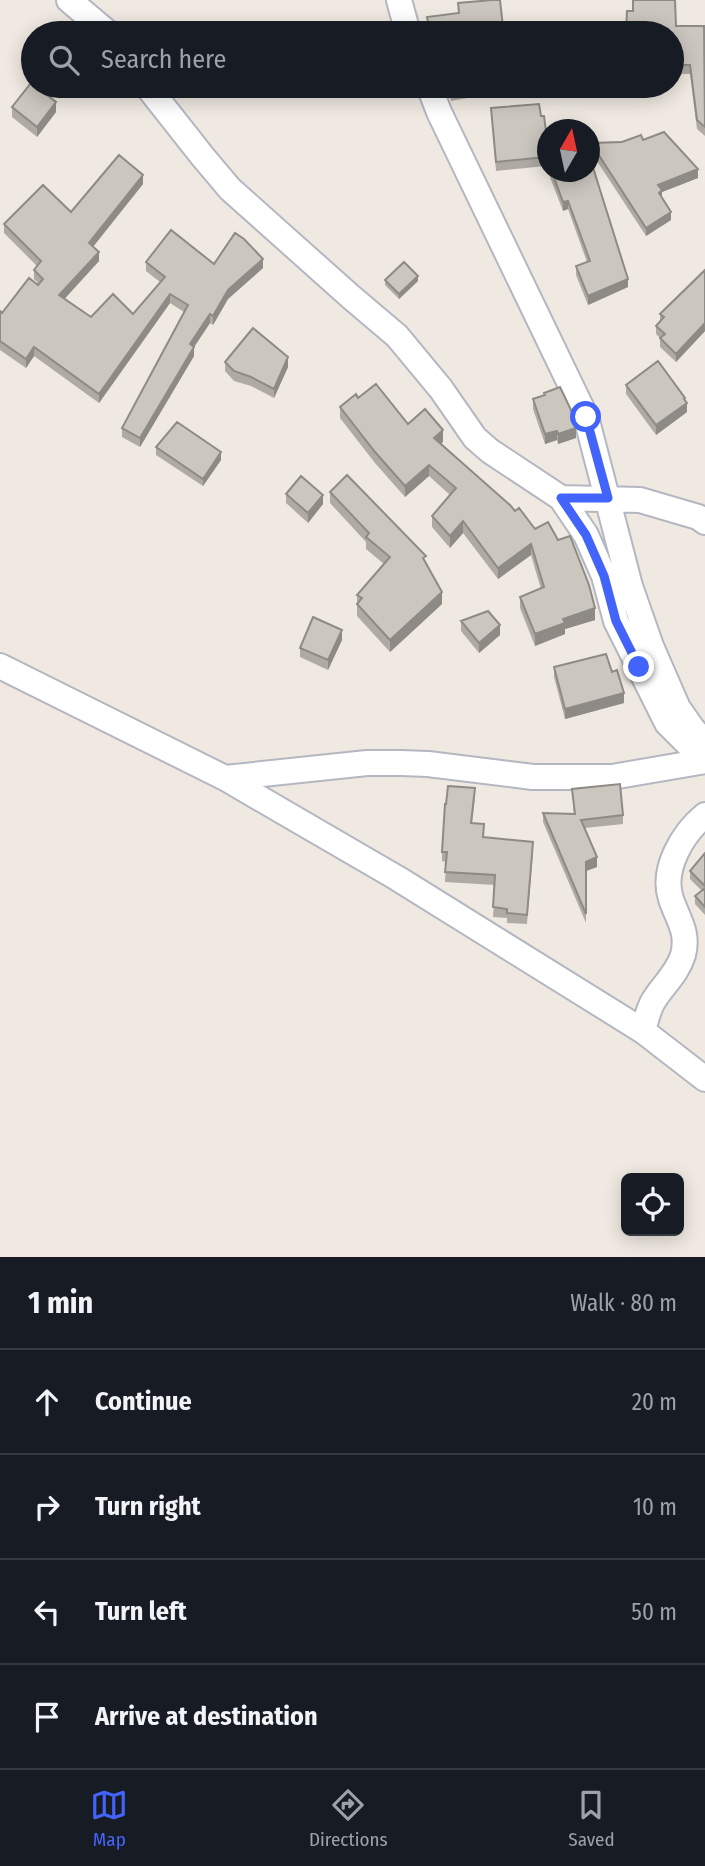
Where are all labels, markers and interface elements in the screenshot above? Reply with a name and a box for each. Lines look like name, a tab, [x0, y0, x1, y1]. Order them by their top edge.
search box	[21, 21, 684, 98]
icon: search	[45, 41, 83, 79]
text: Search here	[101, 44, 226, 75]
north arrow	[537, 119, 600, 182]
route start	[570, 401, 601, 432]
route end	[623, 651, 654, 682]
map controls	[621, 1173, 684, 1236]
button: locate	[621, 1173, 684, 1236]
text: 1 min	[28, 1285, 93, 1321]
text: Walk · 80 m	[570, 1289, 677, 1317]
icon: ahead	[28, 1383, 66, 1421]
text: Continue	[95, 1386, 192, 1417]
text: 20 m	[632, 1388, 677, 1416]
icon: right	[28, 1488, 66, 1526]
text: Turn right	[95, 1491, 201, 1522]
text: 10 m	[633, 1493, 677, 1521]
icon: left	[28, 1593, 66, 1631]
text: Turn left	[95, 1596, 187, 1627]
text: 50 m	[631, 1598, 677, 1626]
icon: arrive	[28, 1698, 66, 1736]
text: Arrive at destination	[95, 1701, 318, 1732]
tab: Map	[90, 1786, 128, 1851]
tab: Directions	[309, 1786, 388, 1851]
tab: Saved	[568, 1786, 615, 1851]

